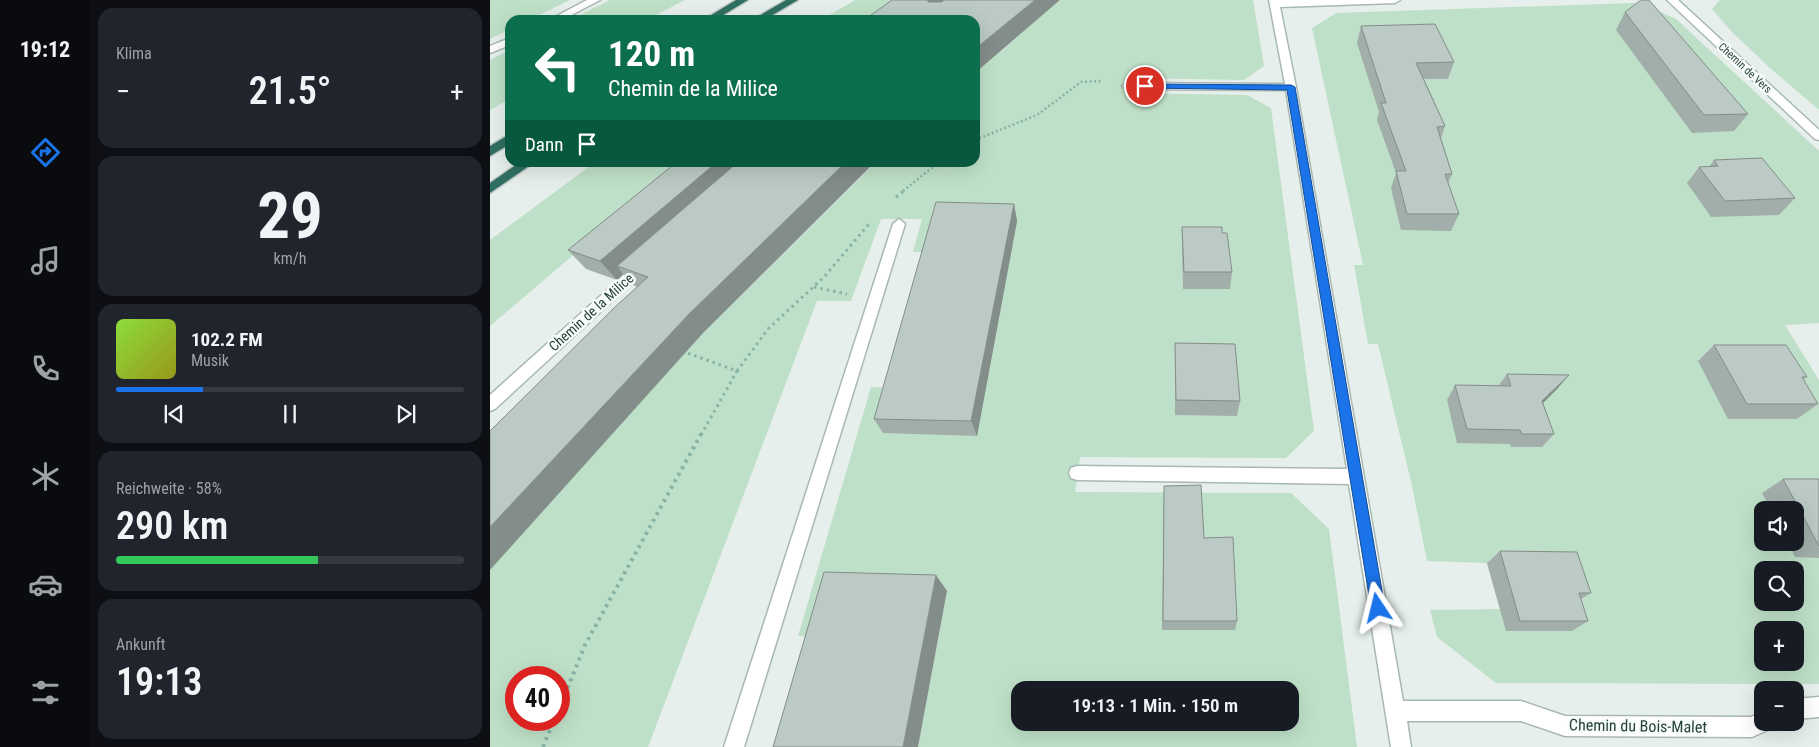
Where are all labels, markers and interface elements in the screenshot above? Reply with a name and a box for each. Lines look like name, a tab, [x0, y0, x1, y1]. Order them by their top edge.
text: 120 m	[608, 34, 695, 75]
icon: left	[525, 35, 590, 100]
text: 19:12	[20, 37, 70, 62]
street label: Chemin de Vers	[1716, 40, 1774, 96]
text: Klima	[116, 44, 152, 63]
pin	[1124, 65, 1166, 107]
text: 21.5°	[249, 69, 331, 113]
icon: arrive	[1131, 72, 1159, 100]
text: −	[116, 75, 130, 108]
text: +	[450, 75, 464, 108]
text: Chemin de la Milice	[608, 76, 778, 101]
icon: arrive	[573, 130, 601, 158]
text: Dann	[525, 133, 563, 156]
icon: directions	[28, 135, 63, 170]
text: 29	[257, 178, 323, 254]
icon: music	[28, 243, 63, 278]
text: km/h	[274, 249, 306, 268]
street label: Chemin de la Milice	[545, 270, 637, 354]
text: 102.2 FM	[191, 328, 263, 351]
icon: phone	[28, 351, 63, 386]
text: Musik	[191, 351, 229, 370]
icon: previous	[160, 400, 188, 428]
icon: pause	[276, 400, 304, 428]
icon: next	[392, 400, 420, 428]
icon: climate	[28, 459, 63, 494]
text: Reichweite · 58%	[116, 479, 222, 498]
map controls	[1754, 501, 1804, 731]
button: sound	[1754, 501, 1804, 551]
text: 290 km	[116, 504, 228, 548]
button: search	[1754, 561, 1804, 611]
icon: car	[28, 567, 63, 602]
position arrow	[1351, 581, 1403, 633]
button: +	[1754, 621, 1804, 671]
text: Ankunft	[116, 635, 165, 654]
text: 19:13	[116, 660, 202, 704]
speed limit sign: 40	[505, 666, 570, 731]
icon: filters	[28, 675, 63, 710]
button: −	[1754, 681, 1804, 731]
text: 19:13 · 1 Min. · 150 m	[1072, 694, 1238, 717]
street label: Chemin du Bois-Malet	[1569, 715, 1707, 737]

